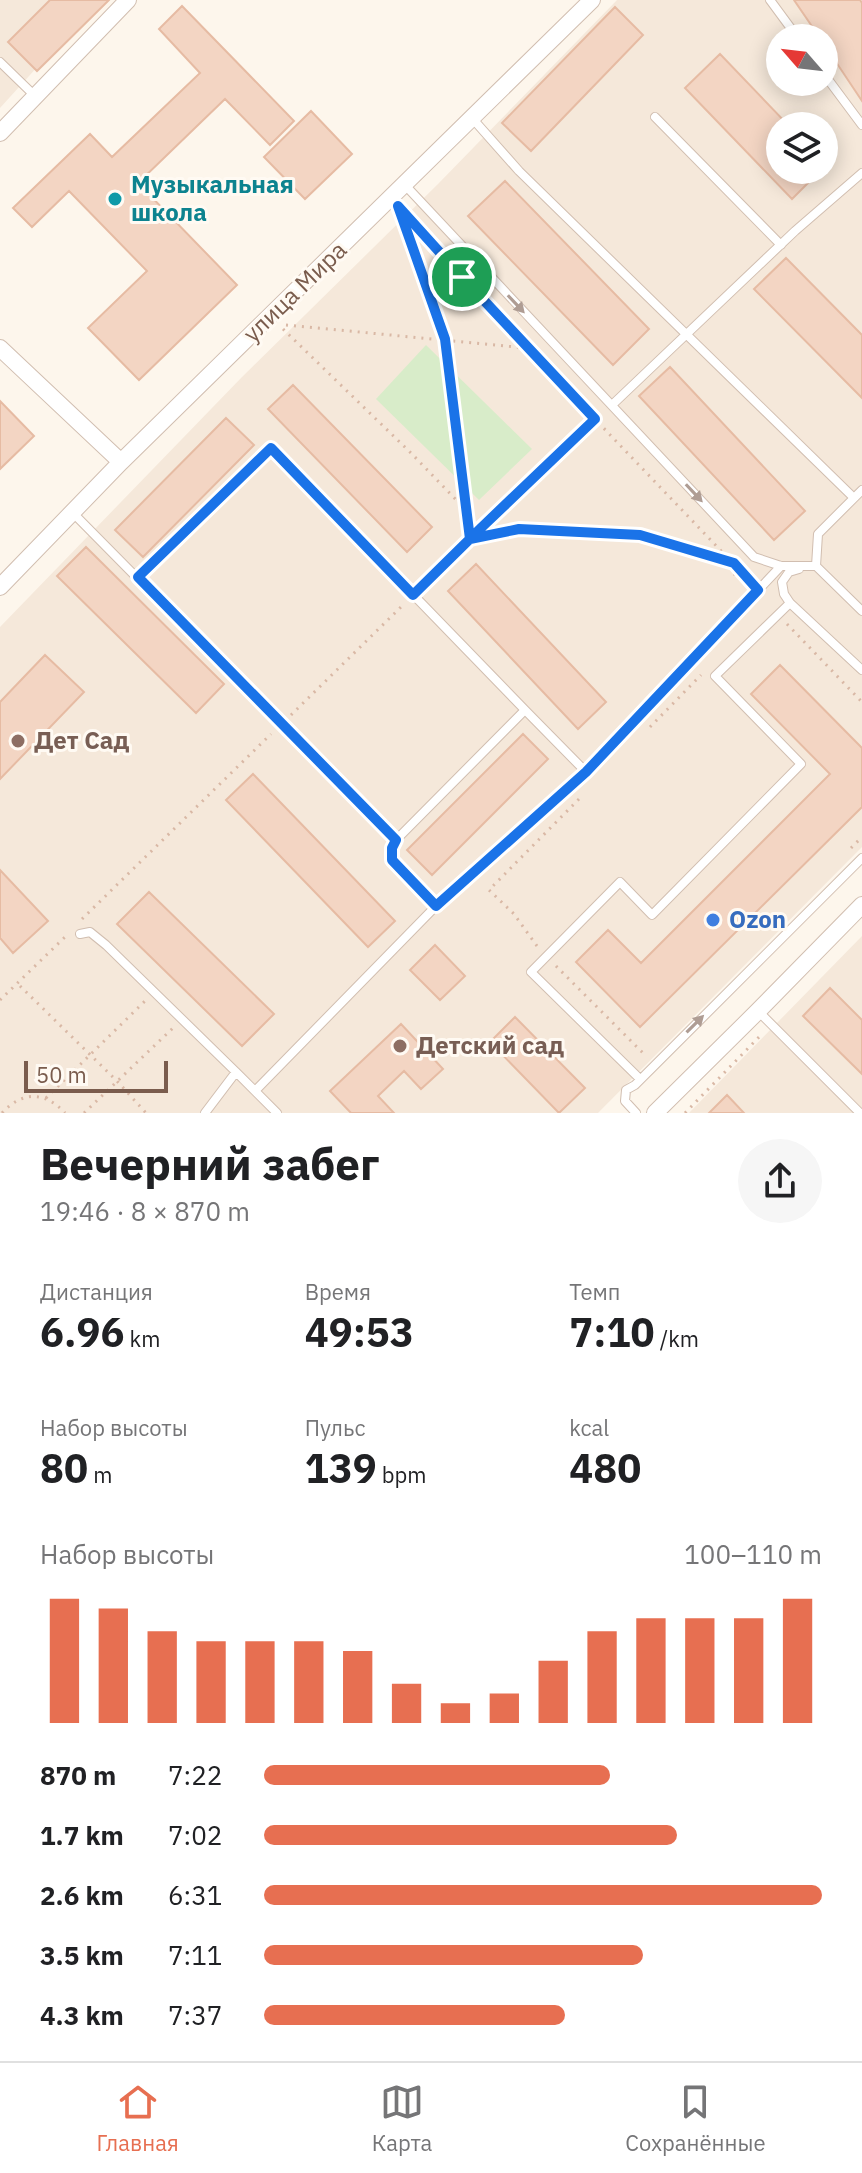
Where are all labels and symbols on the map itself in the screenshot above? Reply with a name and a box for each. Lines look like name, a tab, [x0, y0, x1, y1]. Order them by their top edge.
north arrow	[766, 24, 838, 96]
place label: Музыкальная школа	[131, 168, 294, 228]
marker: Музыкальная школа	[106, 190, 124, 208]
street label: улица Мира	[236, 234, 353, 349]
pin	[428, 243, 496, 311]
one-way arrow	[506, 294, 524, 313]
one-way arrow	[684, 483, 703, 502]
place label: Дет Сад	[34, 724, 130, 756]
marker: Дет Сад	[9, 732, 27, 750]
place label: Ozon	[729, 903, 786, 935]
marker: Ozon	[704, 911, 722, 929]
one-way arrow	[685, 1015, 704, 1033]
place label: Детский сад	[416, 1029, 564, 1061]
marker: Детский сад	[391, 1037, 409, 1055]
scale bar	[24, 1057, 168, 1093]

